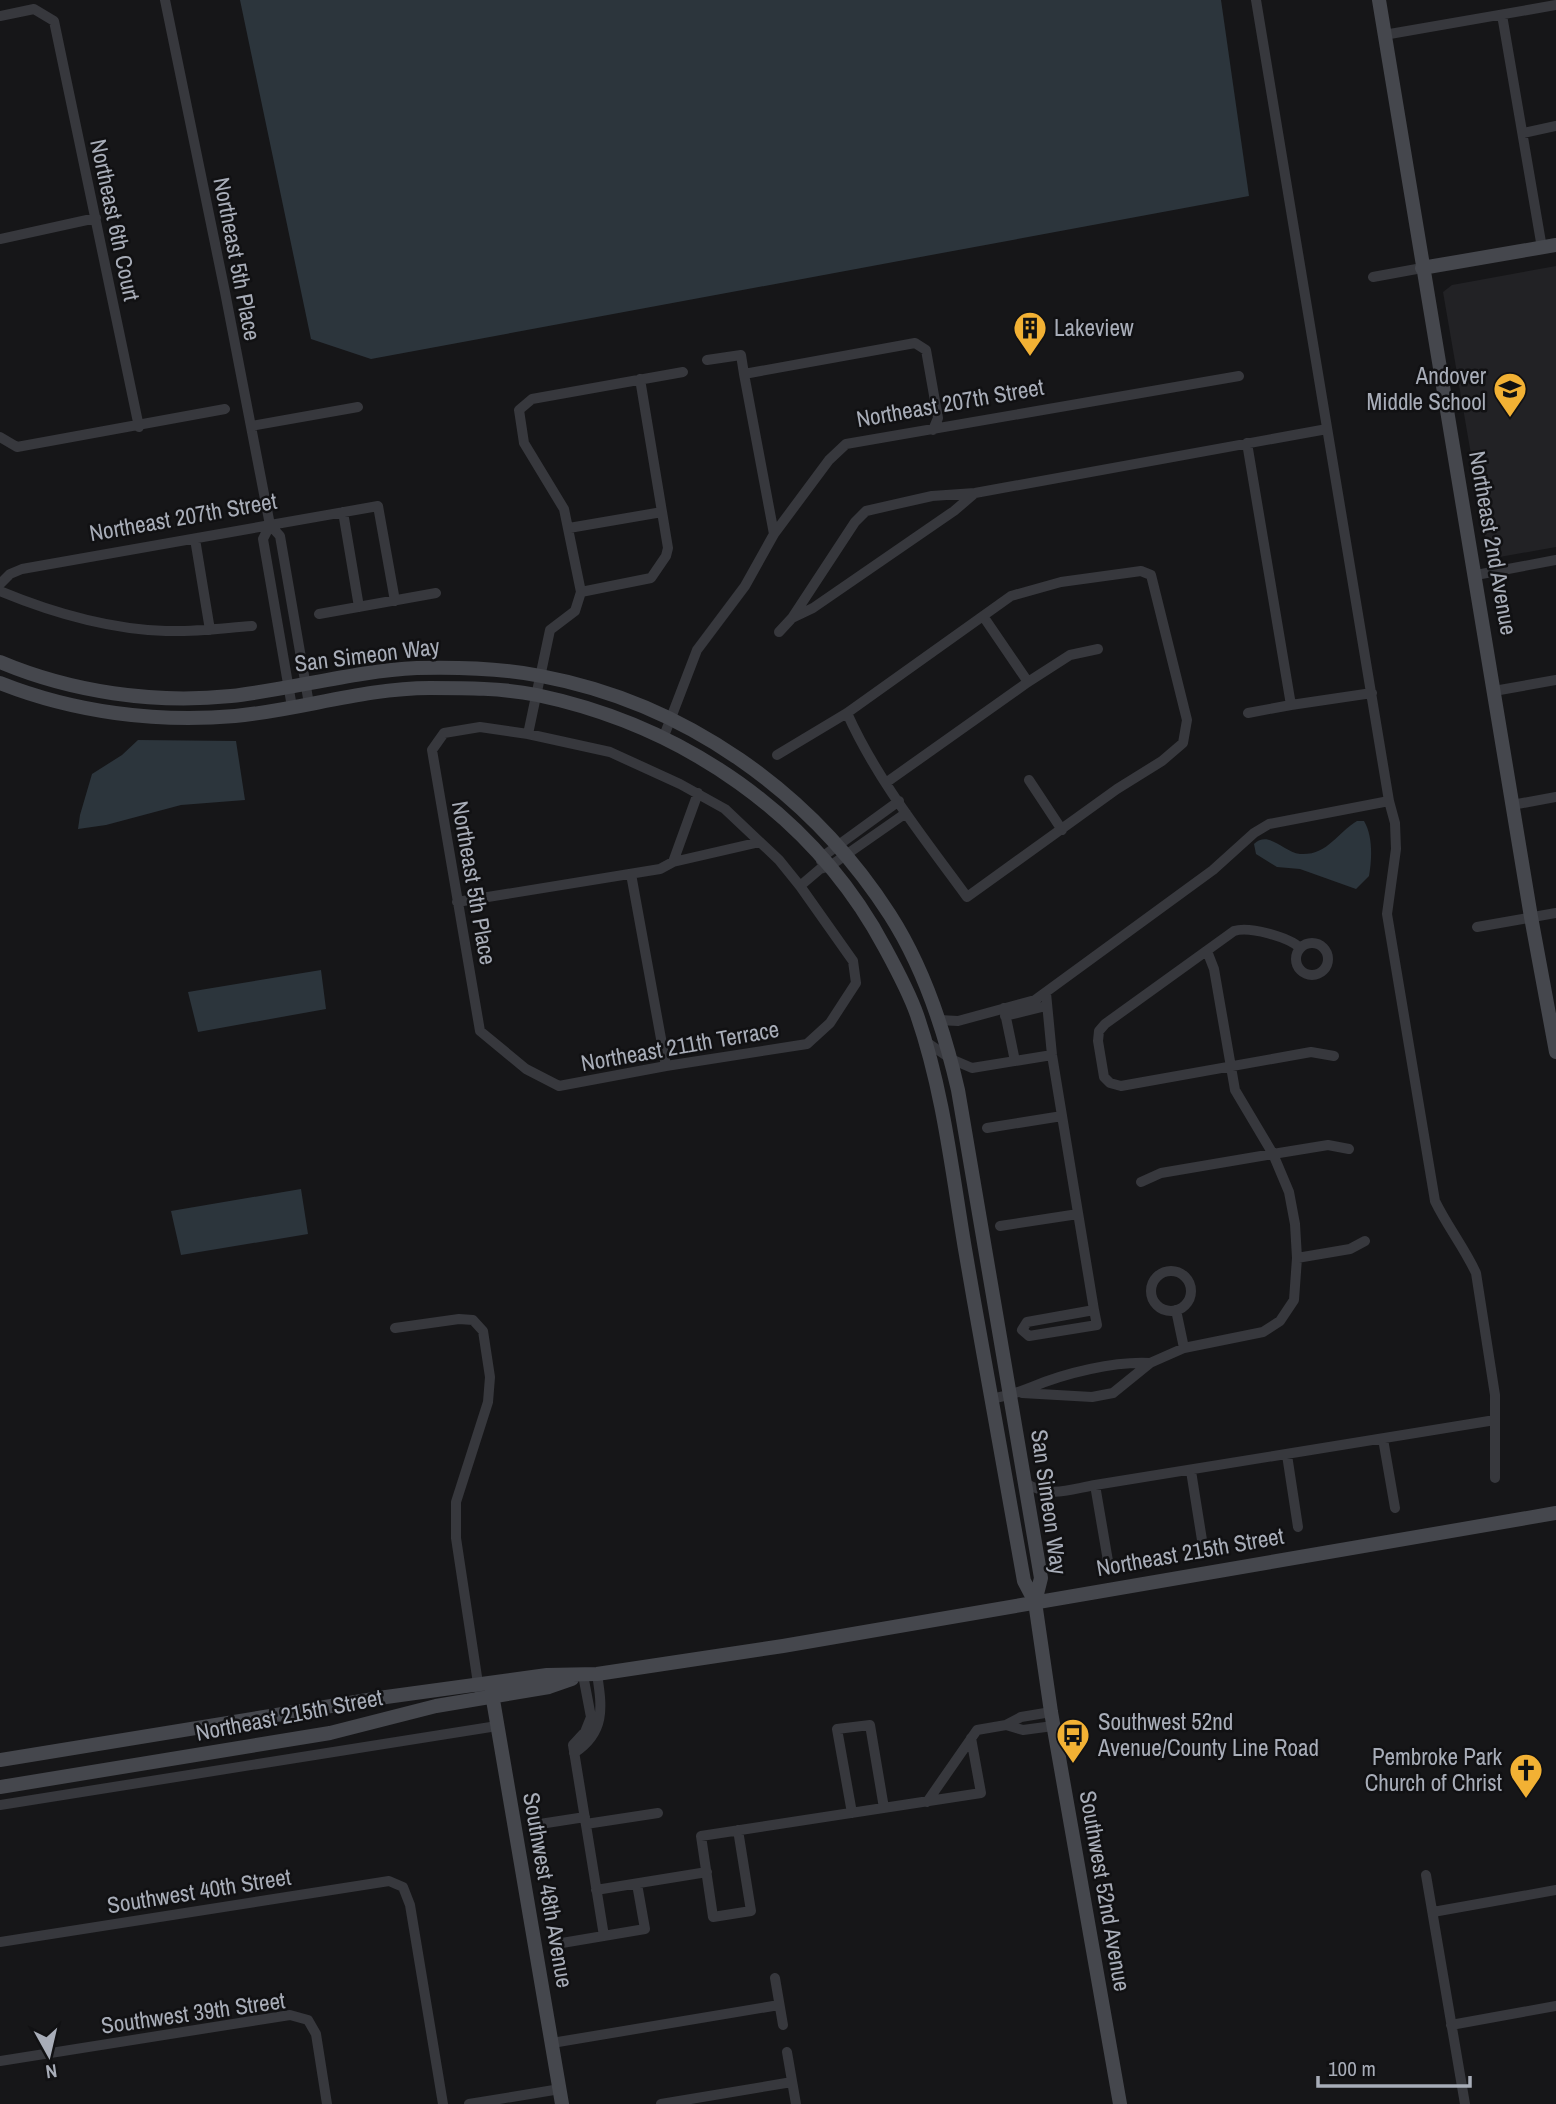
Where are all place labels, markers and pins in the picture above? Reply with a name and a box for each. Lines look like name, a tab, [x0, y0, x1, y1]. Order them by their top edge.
building icon: Lakeview	[1011, 309, 1049, 358]
place label: Lakeview	[1054, 312, 1134, 343]
place label: Andover Middle School	[1366, 360, 1487, 417]
school or university icon: Andover Middle School	[1491, 370, 1529, 419]
place label: Southwest 52nd Avenue/County Line Road	[1097, 1706, 1319, 1763]
bus stop icon: Southwest 52nd Avenue/County Line Road	[1054, 1716, 1092, 1765]
place label: Pembroke Park Church of Christ	[1365, 1741, 1503, 1798]
church icon: Pembroke Park Church of Christ	[1507, 1751, 1545, 1800]

